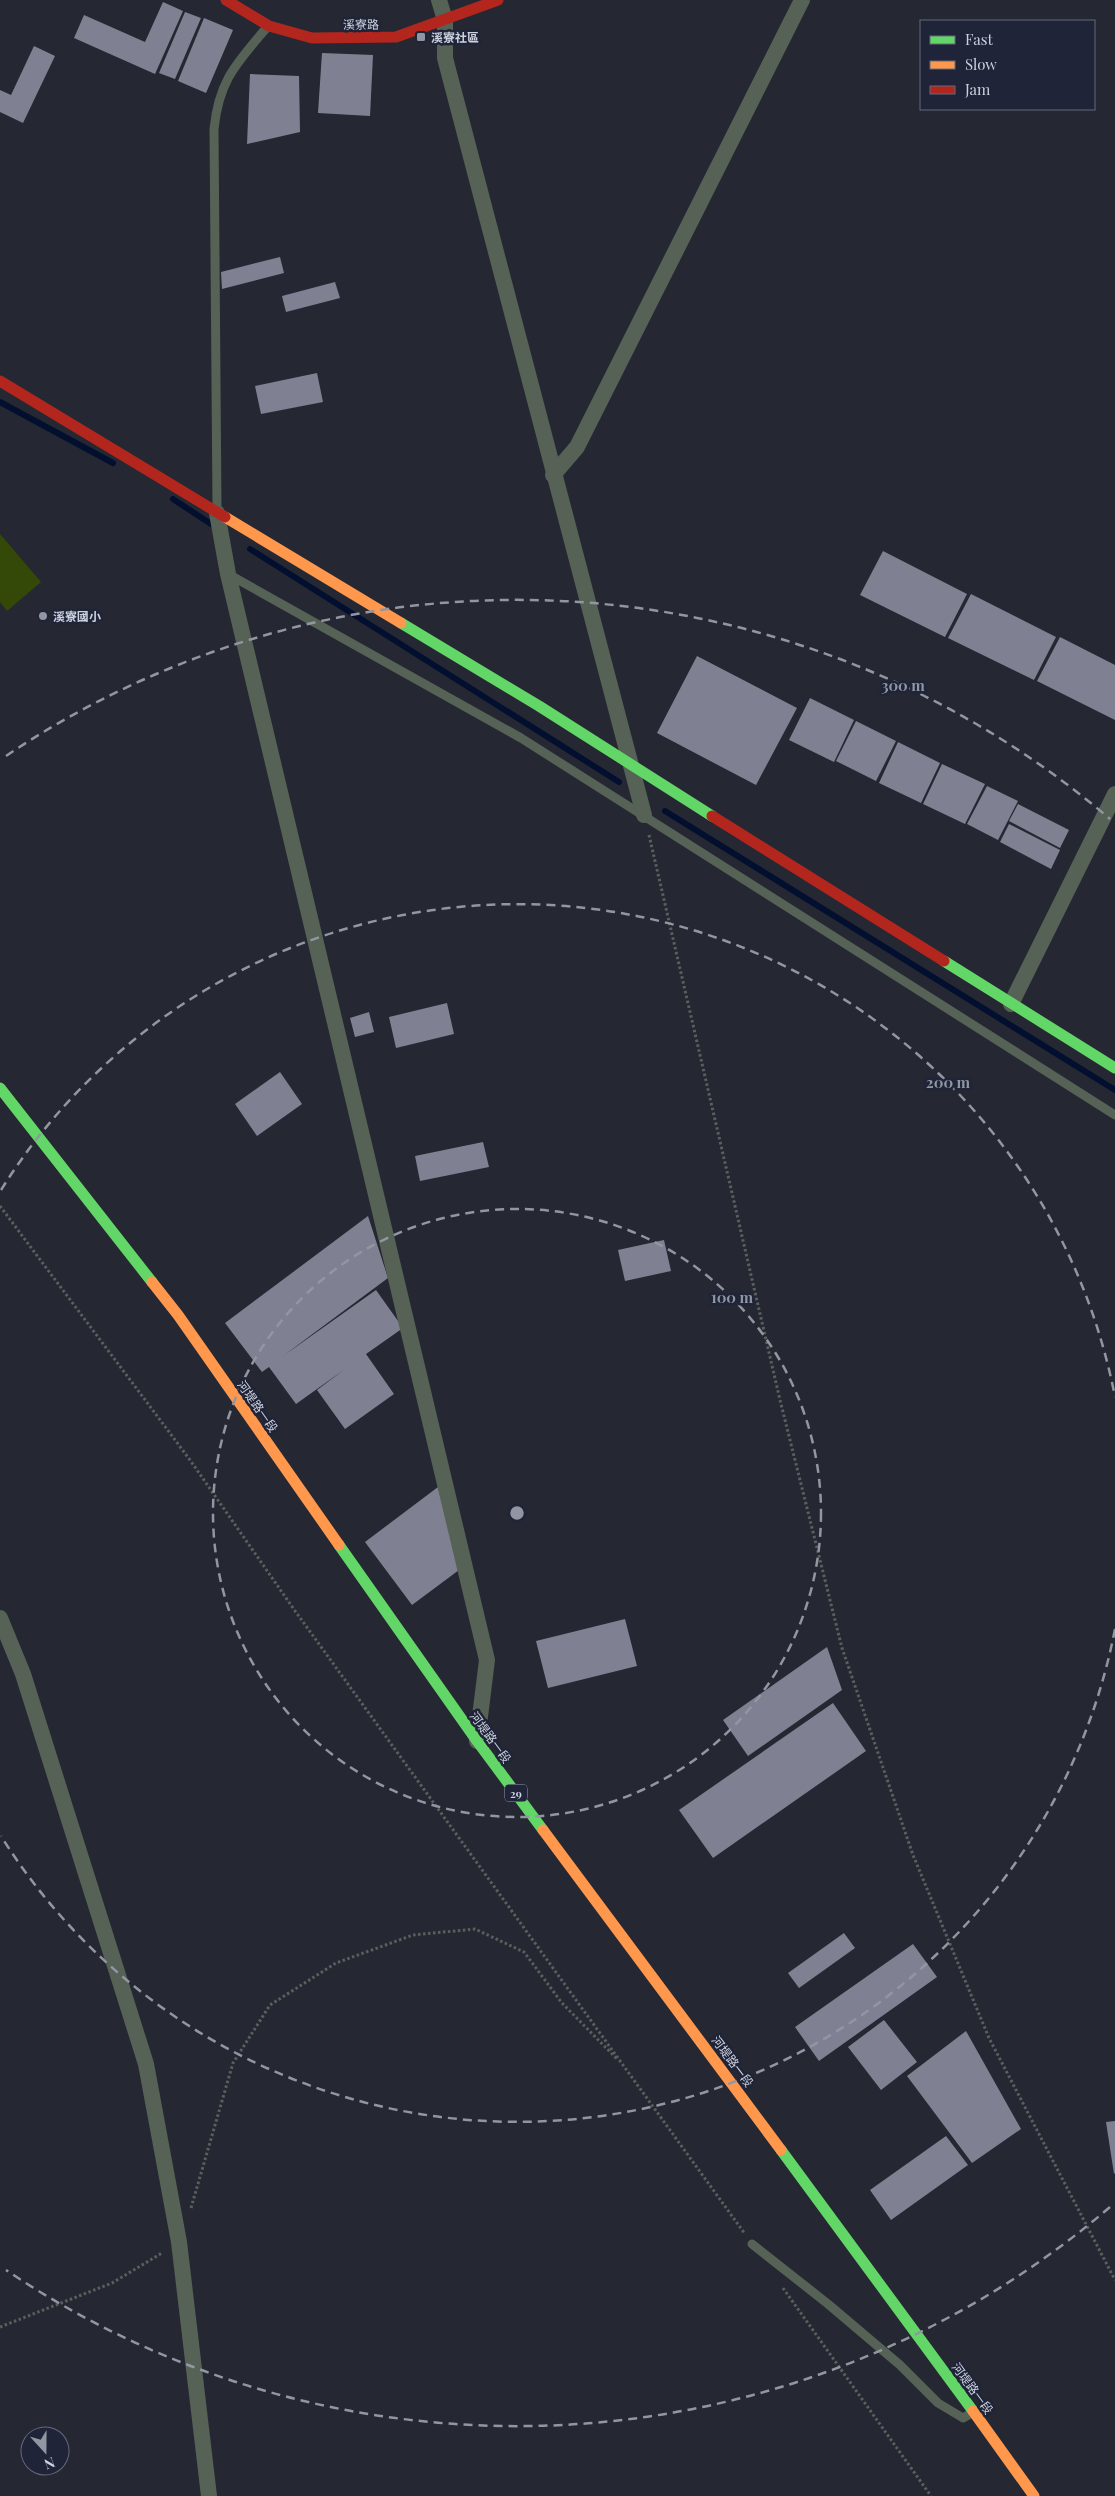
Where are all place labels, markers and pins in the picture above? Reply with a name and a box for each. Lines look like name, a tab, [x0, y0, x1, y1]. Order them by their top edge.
place label: 溪寮社區	[431, 29, 479, 45]
marker: 溪寮社區	[415, 31, 427, 43]
place label: 溪寮國小	[53, 608, 101, 624]
marker: 溪寮國小	[37, 610, 49, 622]
centre of rings	[508, 1504, 526, 1522]

